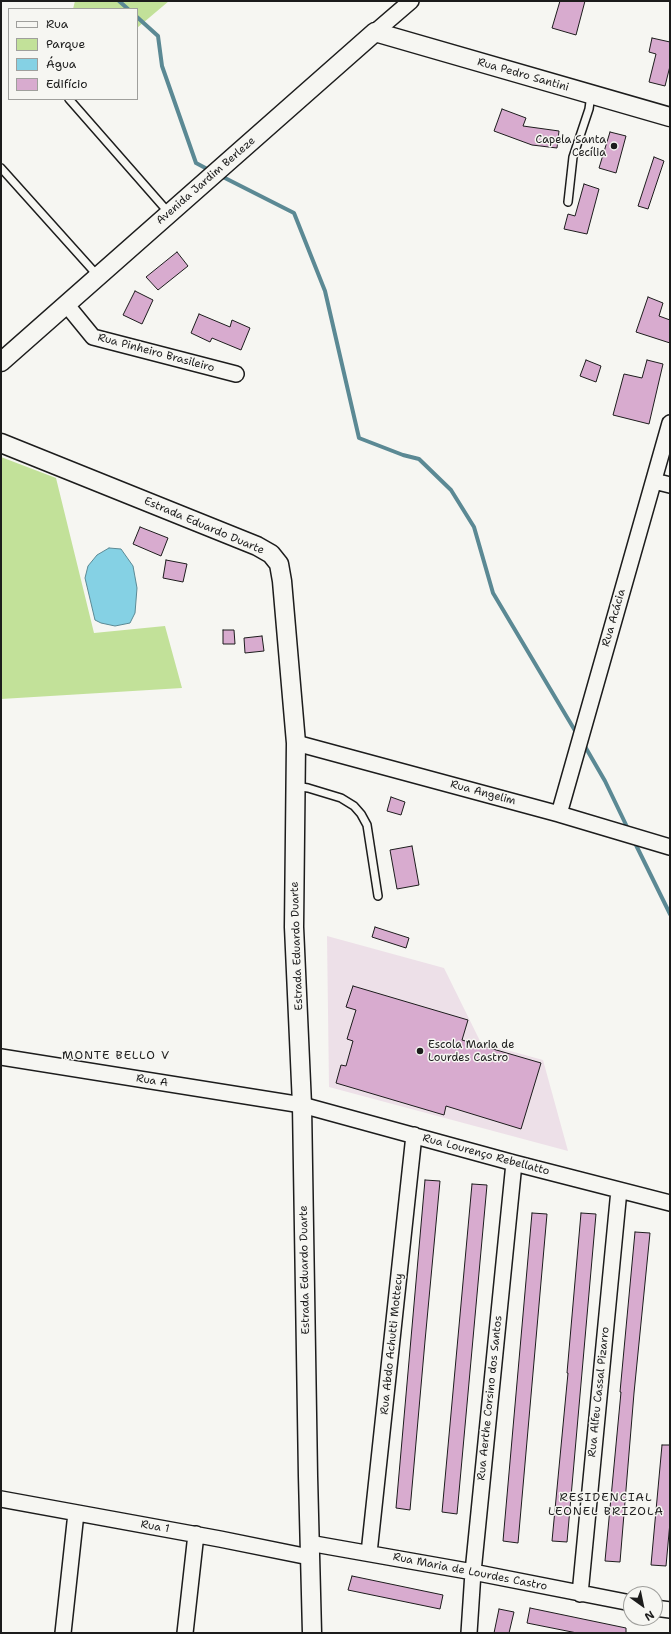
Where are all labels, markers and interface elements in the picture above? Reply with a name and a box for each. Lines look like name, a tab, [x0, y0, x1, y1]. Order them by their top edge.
legend	[8, 8, 138, 100]
text: Rua	[46, 16, 68, 32]
text: Parque	[46, 36, 85, 52]
text: Água	[46, 56, 76, 72]
street label: Rua Pedro Santini	[476, 56, 570, 94]
text: Edifício	[46, 76, 87, 92]
place label: Capela Santa Cecília	[536, 133, 606, 159]
street label: Avenida Jardim Berleze	[154, 134, 258, 228]
marker: Capela Santa Cecília	[609, 141, 619, 151]
street label: Rua Pinheiro Brasileiro	[96, 331, 216, 375]
street label: Estrada Eduardo Duarte	[142, 495, 266, 557]
street label: Rua Acácia	[599, 588, 629, 648]
street label: Rua Angelim	[449, 778, 517, 808]
street label: Estrada Eduardo Duarte	[288, 881, 306, 1011]
place label: Escola Maria de Lourdes Castro	[428, 1038, 514, 1064]
marker: Escola Maria de Lourdes Castro	[415, 1046, 425, 1056]
district label: MONTE BELLO V	[62, 1049, 170, 1063]
street label: Rua A	[135, 1072, 169, 1090]
street label: Rua Lourenço Rebellatto	[421, 1132, 551, 1178]
street label: Estrada Eduardo Duarte	[297, 1205, 313, 1335]
street label: Rua Abdo Achutti Mottecy	[378, 1273, 406, 1415]
street label: Rua Aerthe Corsino dos Santos	[475, 1315, 505, 1481]
street label: Rua Alfeu Cassal Pizarro	[586, 1326, 612, 1458]
district label: RESIDENCIAL LEONEL BRIZOLA	[548, 1491, 664, 1519]
street label: Rua 1	[140, 1518, 170, 1536]
street label: Rua Maria de Lourdes Castro	[392, 1551, 548, 1593]
north arrow	[623, 1586, 663, 1626]
text: N	[642, 1607, 657, 1624]

